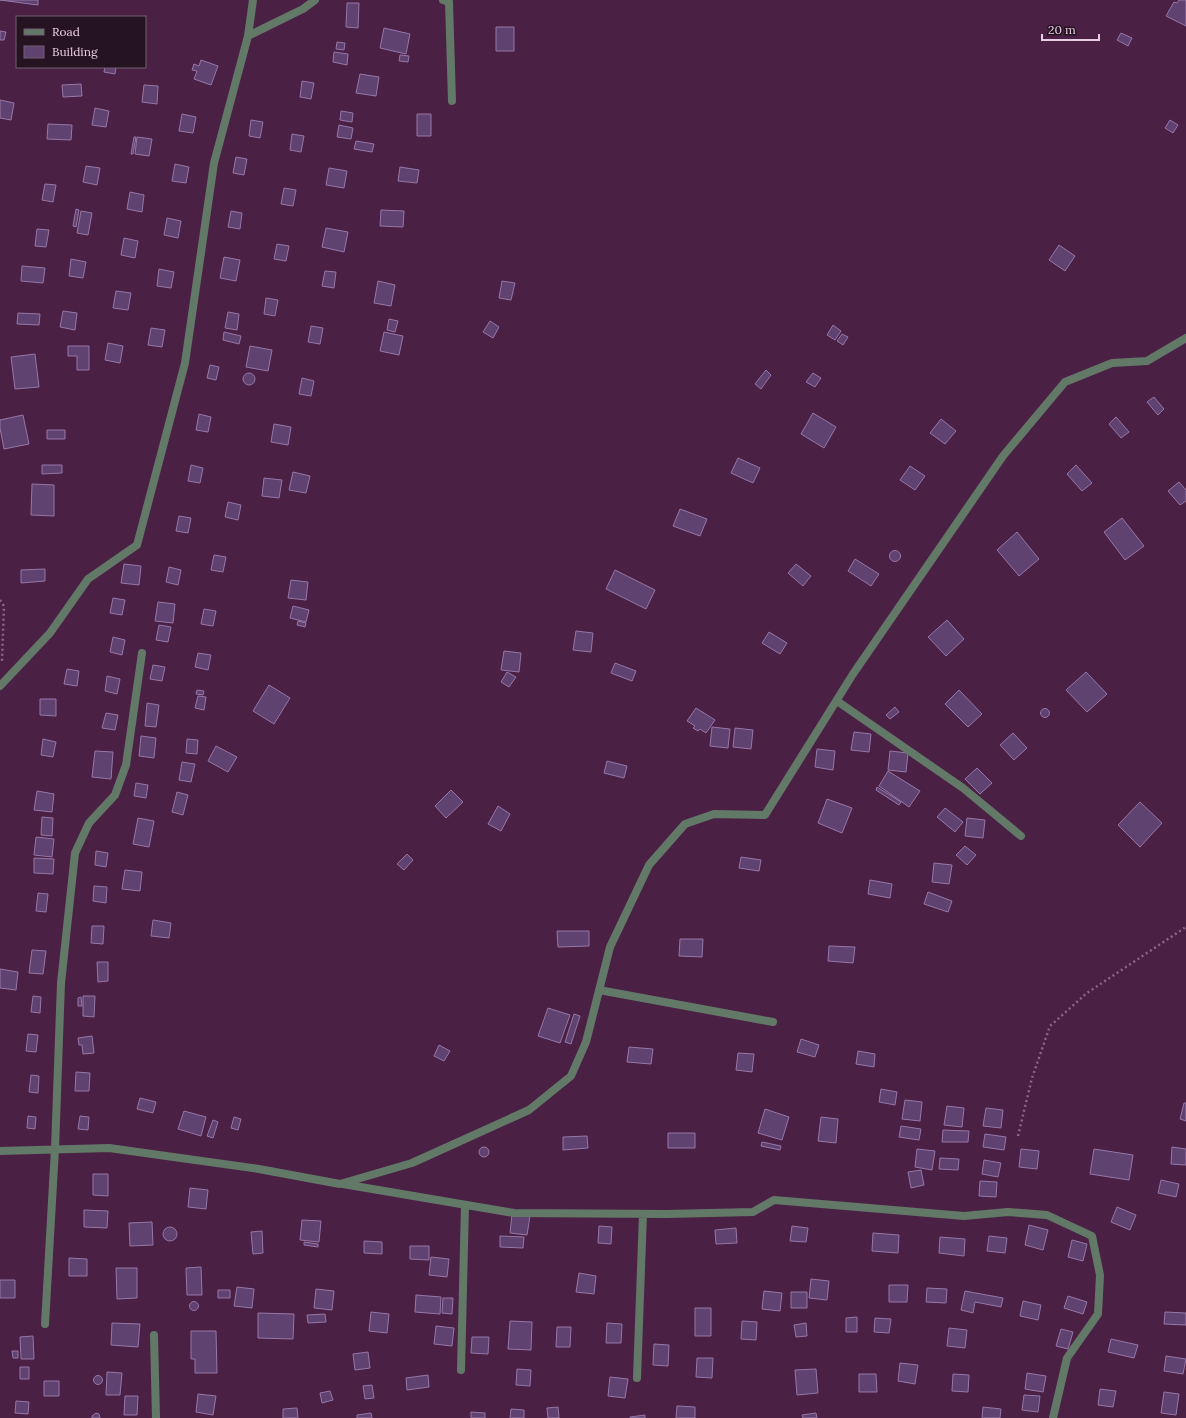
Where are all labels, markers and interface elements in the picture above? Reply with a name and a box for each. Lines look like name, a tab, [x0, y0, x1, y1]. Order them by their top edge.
legend	[16, 16, 146, 68]
scale bar	[1042, 16, 1099, 42]
text: 20 m	[1048, 22, 1076, 37]
text: Road	[52, 24, 80, 39]
text: Building	[52, 44, 98, 59]

